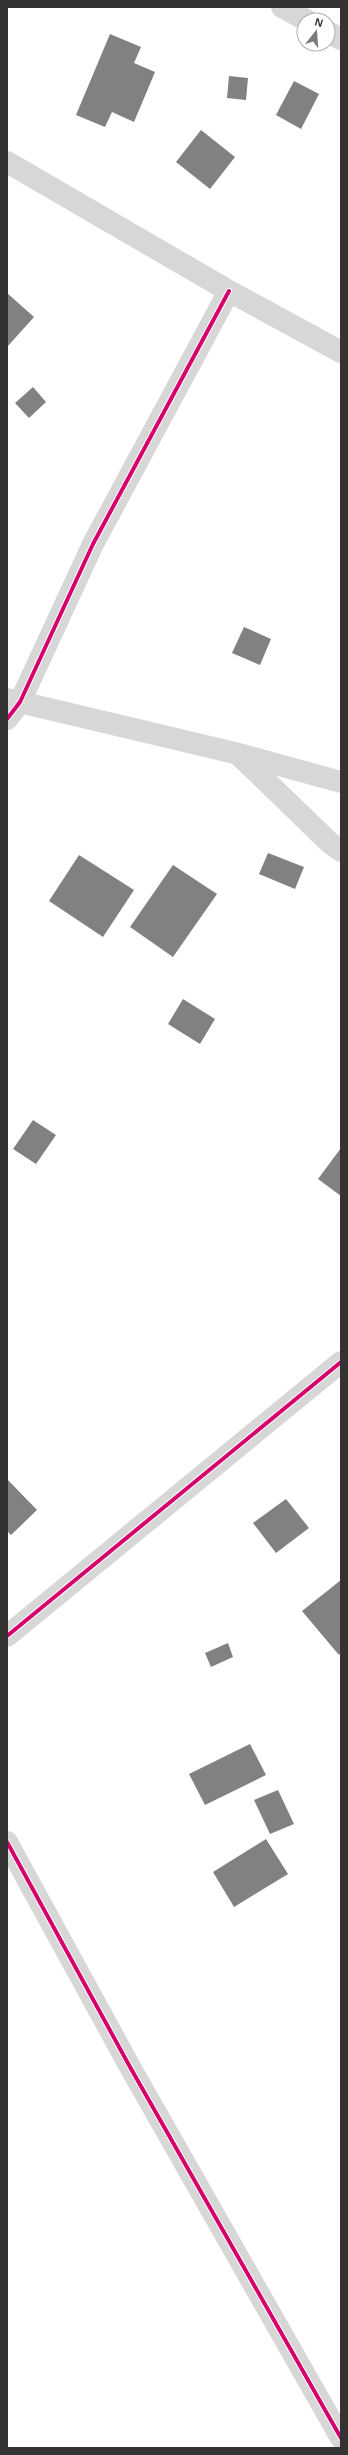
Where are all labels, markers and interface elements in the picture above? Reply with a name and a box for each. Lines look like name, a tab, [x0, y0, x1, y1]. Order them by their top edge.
north arrow	[296, 12, 336, 52]
text: N	[313, 16, 325, 29]

